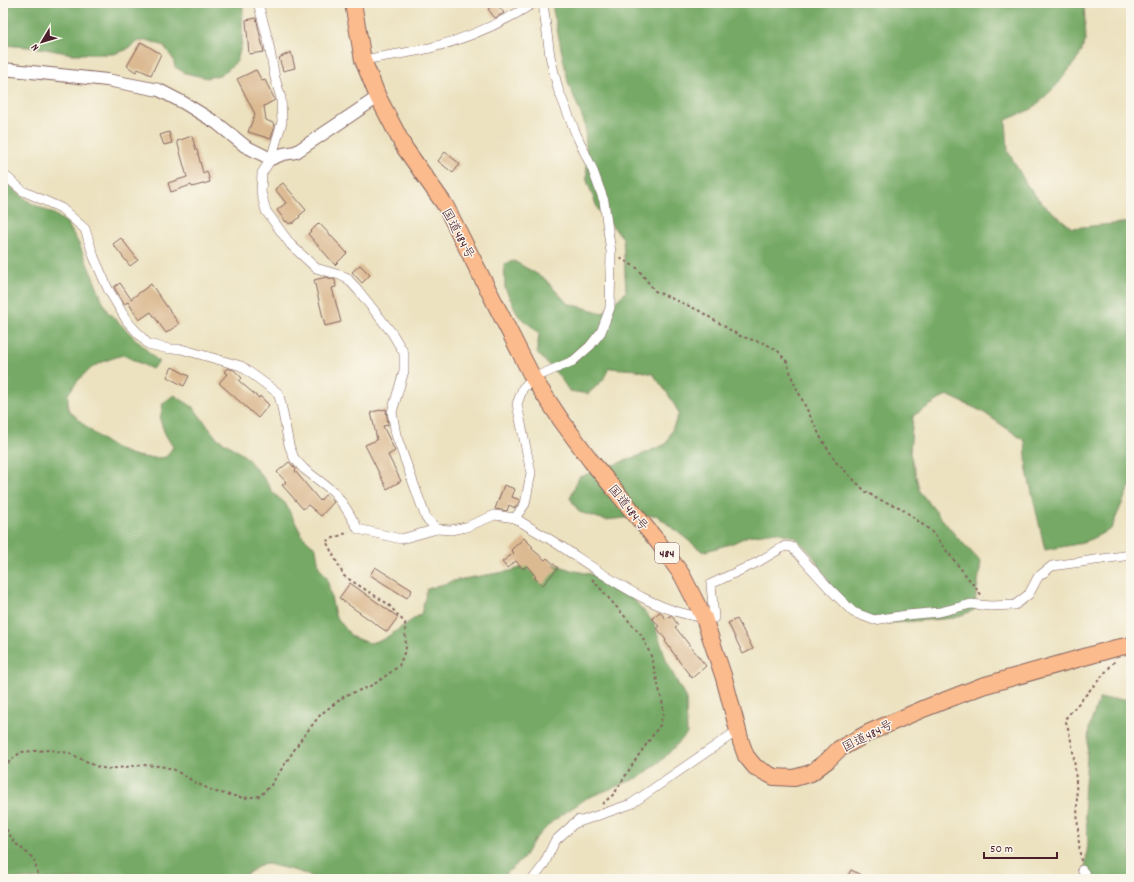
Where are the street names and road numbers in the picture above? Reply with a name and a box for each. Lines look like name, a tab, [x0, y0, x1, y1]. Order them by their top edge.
street label: 国道484号	[435, 205, 478, 263]
street label: 国道484号	[602, 481, 652, 536]
road number: 484	[655, 543, 679, 563]
street label: 国道484号	[839, 716, 897, 758]

